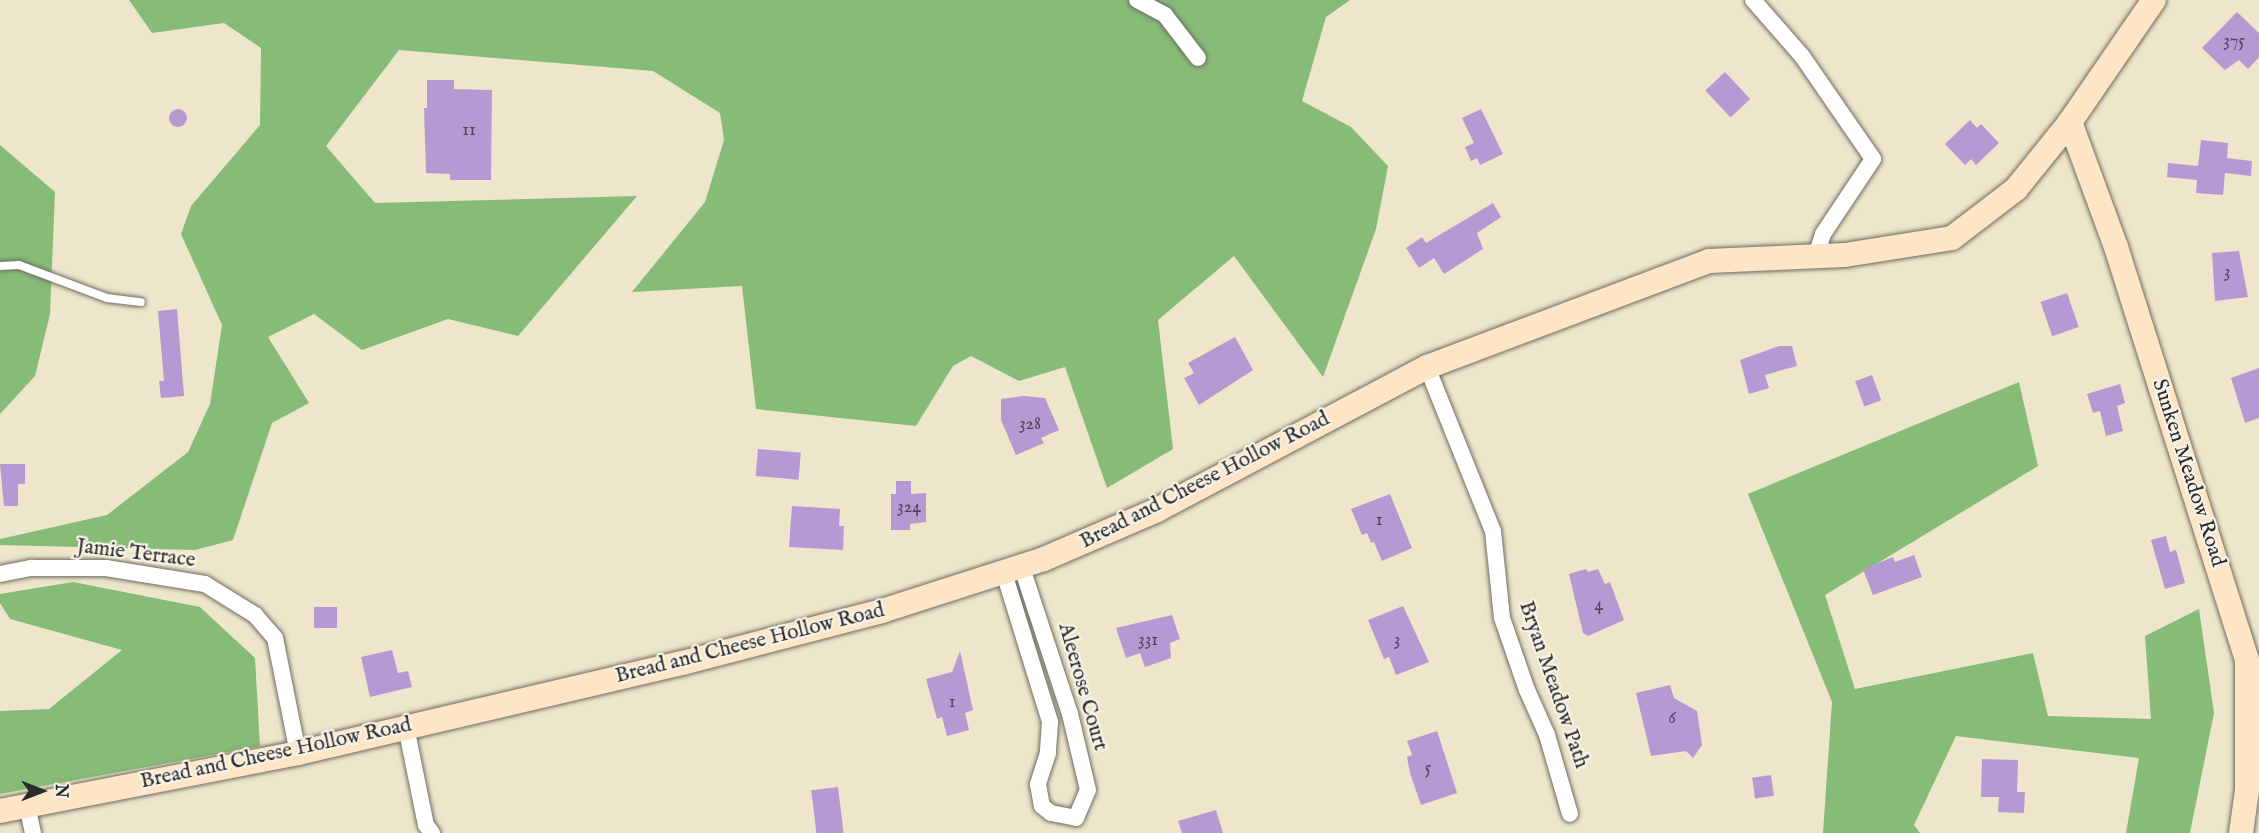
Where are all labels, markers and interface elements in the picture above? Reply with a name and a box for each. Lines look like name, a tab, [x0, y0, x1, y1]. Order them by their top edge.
house number: 375	[2223, 31, 2245, 53]
house number: 11	[462, 120, 476, 142]
house number: 3	[2224, 262, 2230, 284]
street label: Sunken Meadow Road	[2146, 376, 2230, 570]
street label: Bread and Cheese Hollow Road	[1076, 407, 1334, 555]
house number: 328	[1019, 414, 1041, 436]
house number: 324	[897, 497, 921, 519]
house number: 1	[1376, 510, 1382, 532]
street label: Jamie Terrace	[75, 534, 197, 574]
house number: 4	[1595, 595, 1603, 617]
street label: Bread and Cheese Hollow Road	[613, 598, 887, 690]
street label: Bryan Meadow Path	[1513, 598, 1593, 772]
street label: Aleerose Court	[1052, 620, 1112, 754]
house number: 331	[1138, 630, 1158, 652]
house number: 3	[1394, 630, 1400, 652]
house number: 1	[949, 692, 955, 714]
house number: 6	[1668, 708, 1676, 730]
street label: Bread and Cheese Hollow Road	[138, 713, 414, 795]
house number: 5	[1425, 758, 1431, 780]
north arrow	[12, 761, 72, 821]
text: N	[50, 784, 70, 798]

